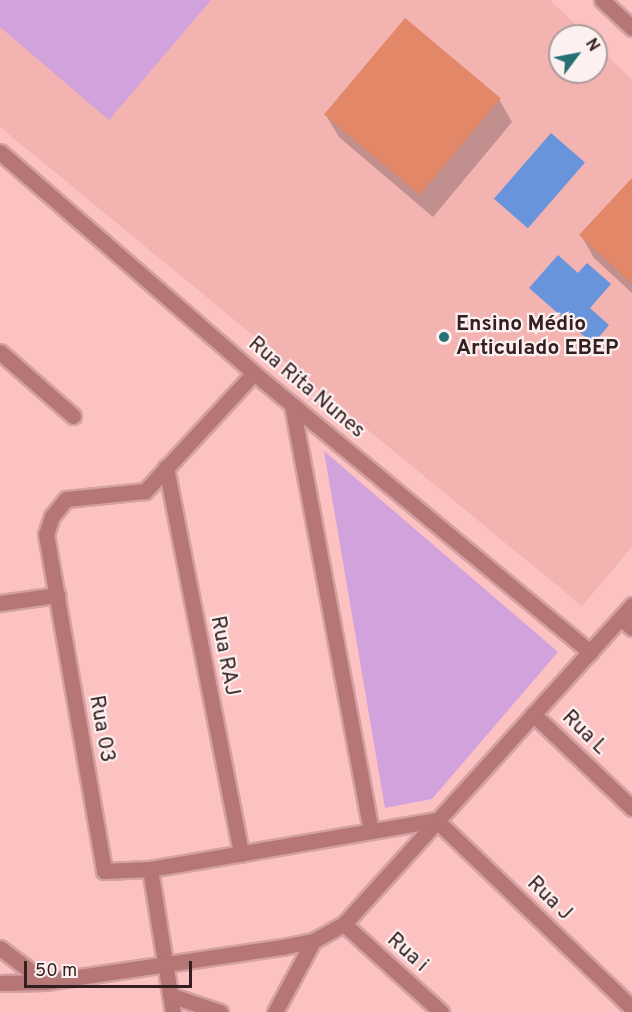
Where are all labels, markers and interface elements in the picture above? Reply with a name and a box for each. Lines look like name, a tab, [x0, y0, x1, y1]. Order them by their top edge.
north arrow	[548, 24, 608, 84]
text: N	[580, 35, 603, 56]
place label: Ensino Médio Articulado EBEP	[456, 312, 618, 362]
marker: Ensino Médio Articulado EBEP	[437, 330, 451, 344]
street label: Rua Rita Nunes	[243, 332, 369, 444]
street label: Rua RAJ	[204, 614, 244, 698]
street label: Rua 03	[83, 693, 119, 765]
street label: Rua L	[556, 705, 612, 761]
street label: Rua J	[521, 872, 577, 926]
street label: Rua i	[381, 928, 433, 978]
scale bar	[27, 949, 195, 987]
text: 50 m	[35, 960, 77, 983]

